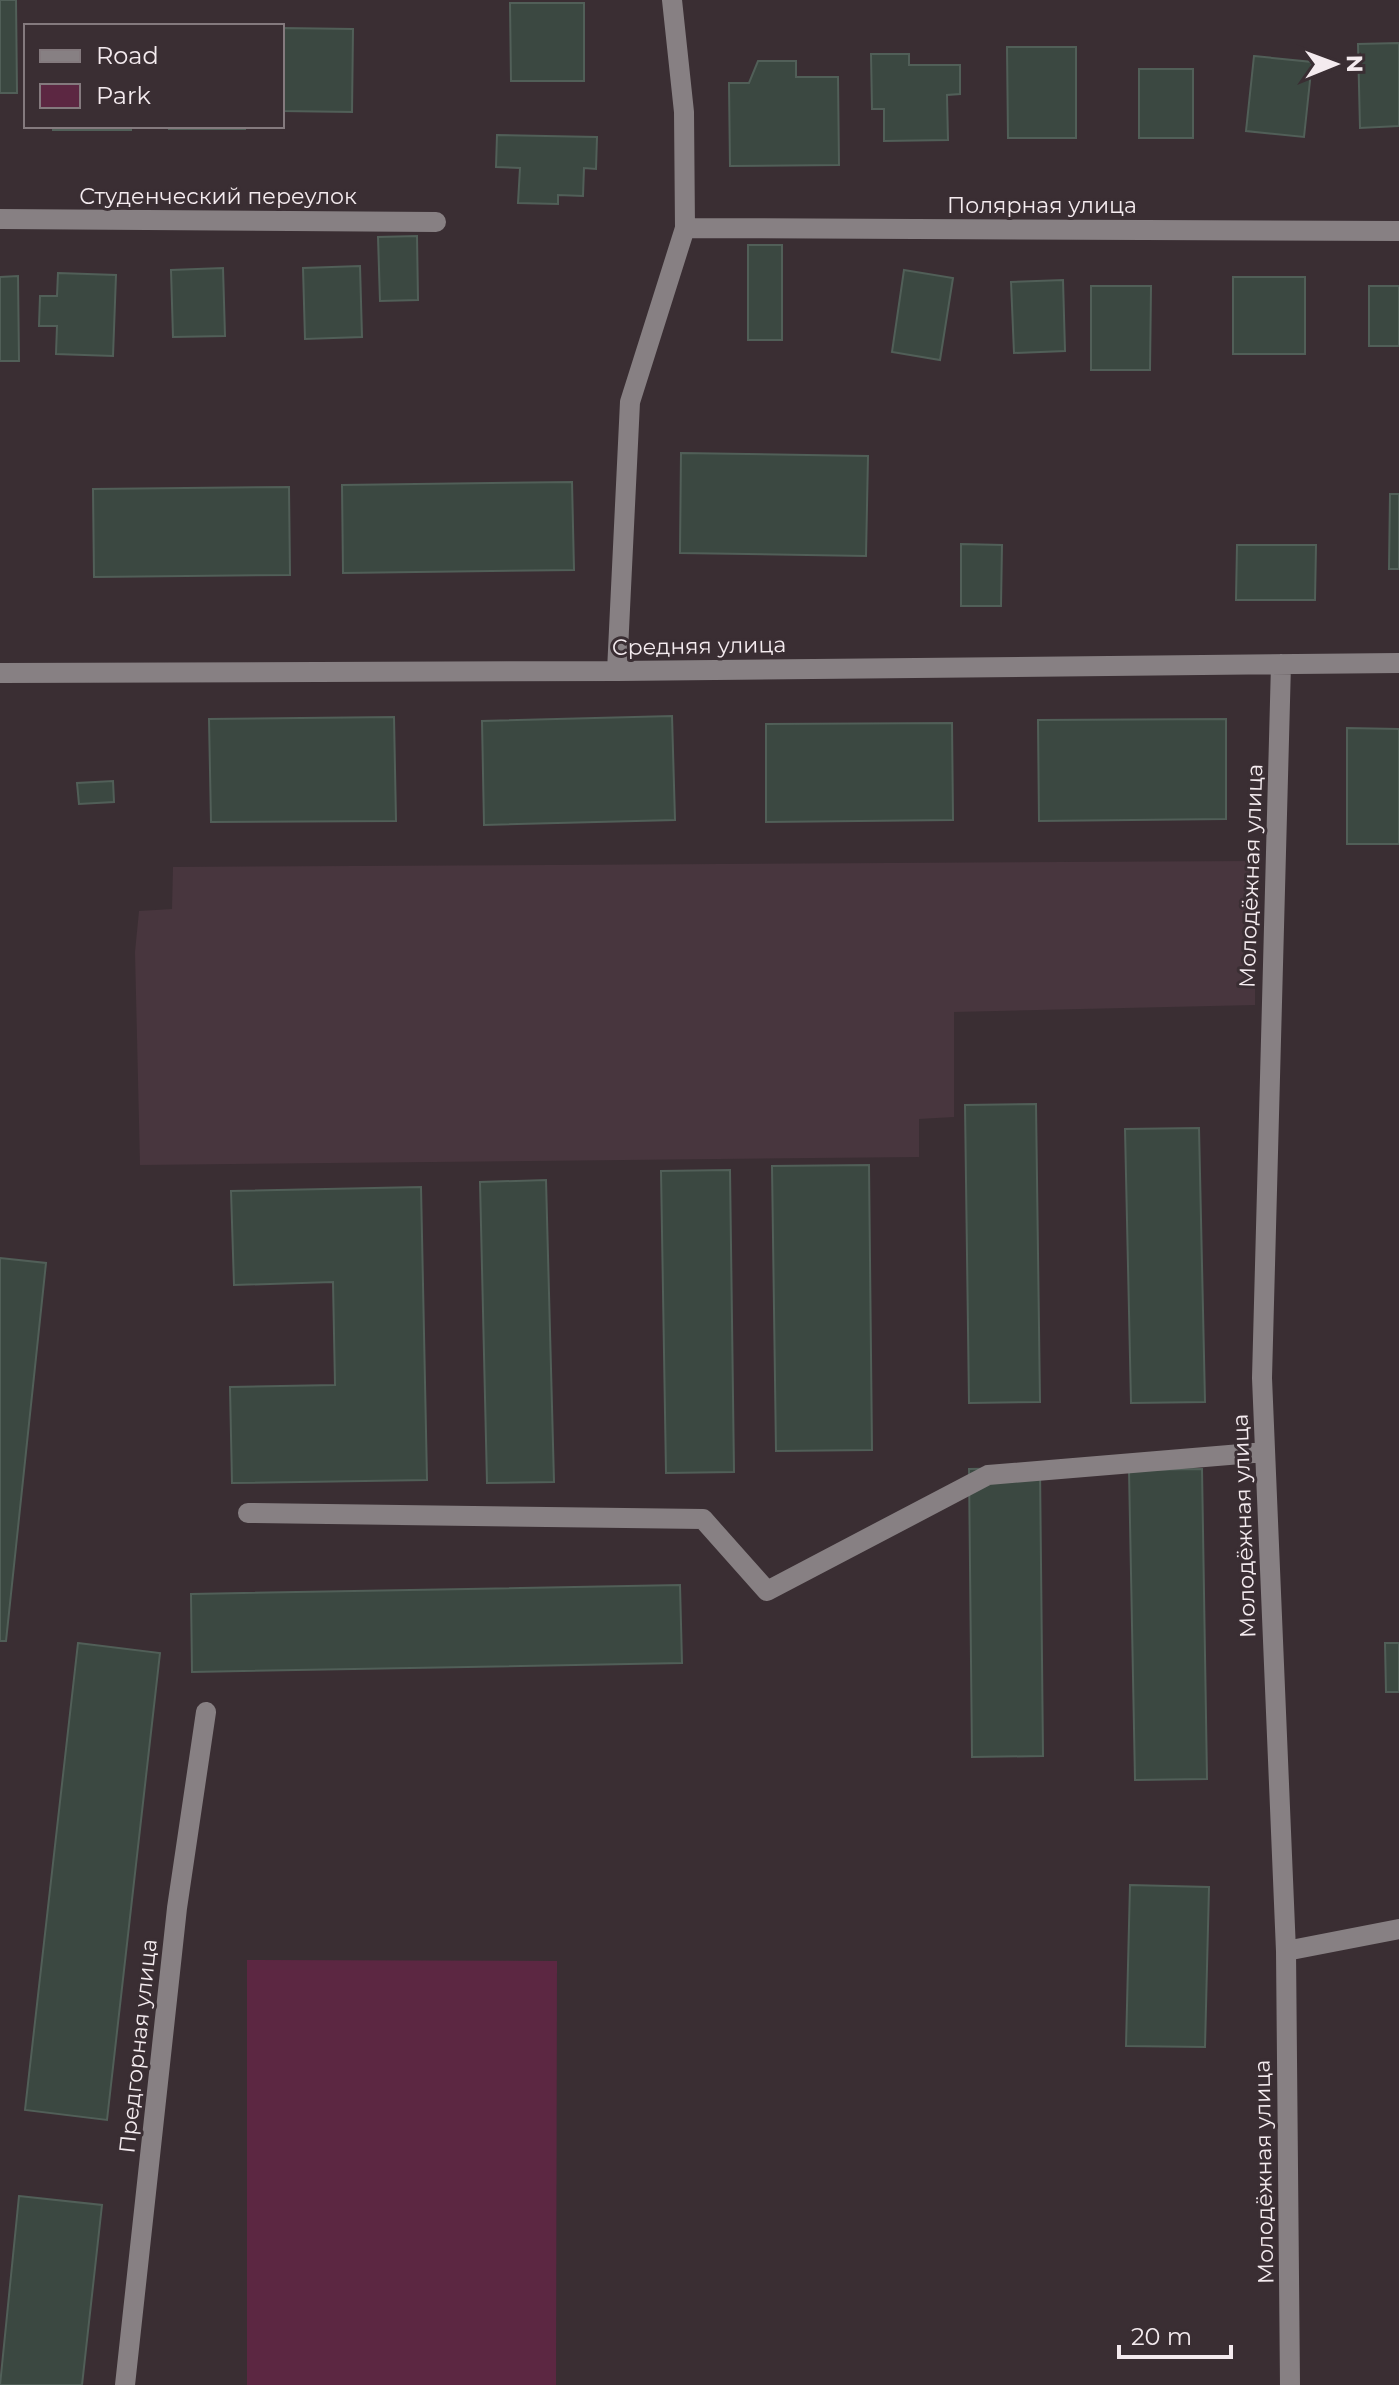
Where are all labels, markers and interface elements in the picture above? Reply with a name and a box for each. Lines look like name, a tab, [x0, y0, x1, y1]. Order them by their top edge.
legend	[24, 24, 284, 128]
north arrow	[1295, 24, 1375, 104]
text: Road	[96, 41, 159, 70]
text: N	[1341, 55, 1368, 73]
text: Park	[96, 81, 151, 110]
street label: Студенческий переулок	[79, 183, 357, 210]
street label: Полярная улица	[947, 192, 1137, 219]
street label: Средняя улица	[612, 631, 786, 661]
street label: Молодёжная улица	[1234, 764, 1268, 988]
street label: Молодёжная улица	[1227, 1414, 1261, 1638]
street label: Предгорная улица	[113, 1937, 163, 2155]
street label: Молодёжная улица	[1249, 2060, 1279, 2284]
scale bar	[1119, 2309, 1231, 2359]
text: 20 m	[1131, 2322, 1192, 2351]

